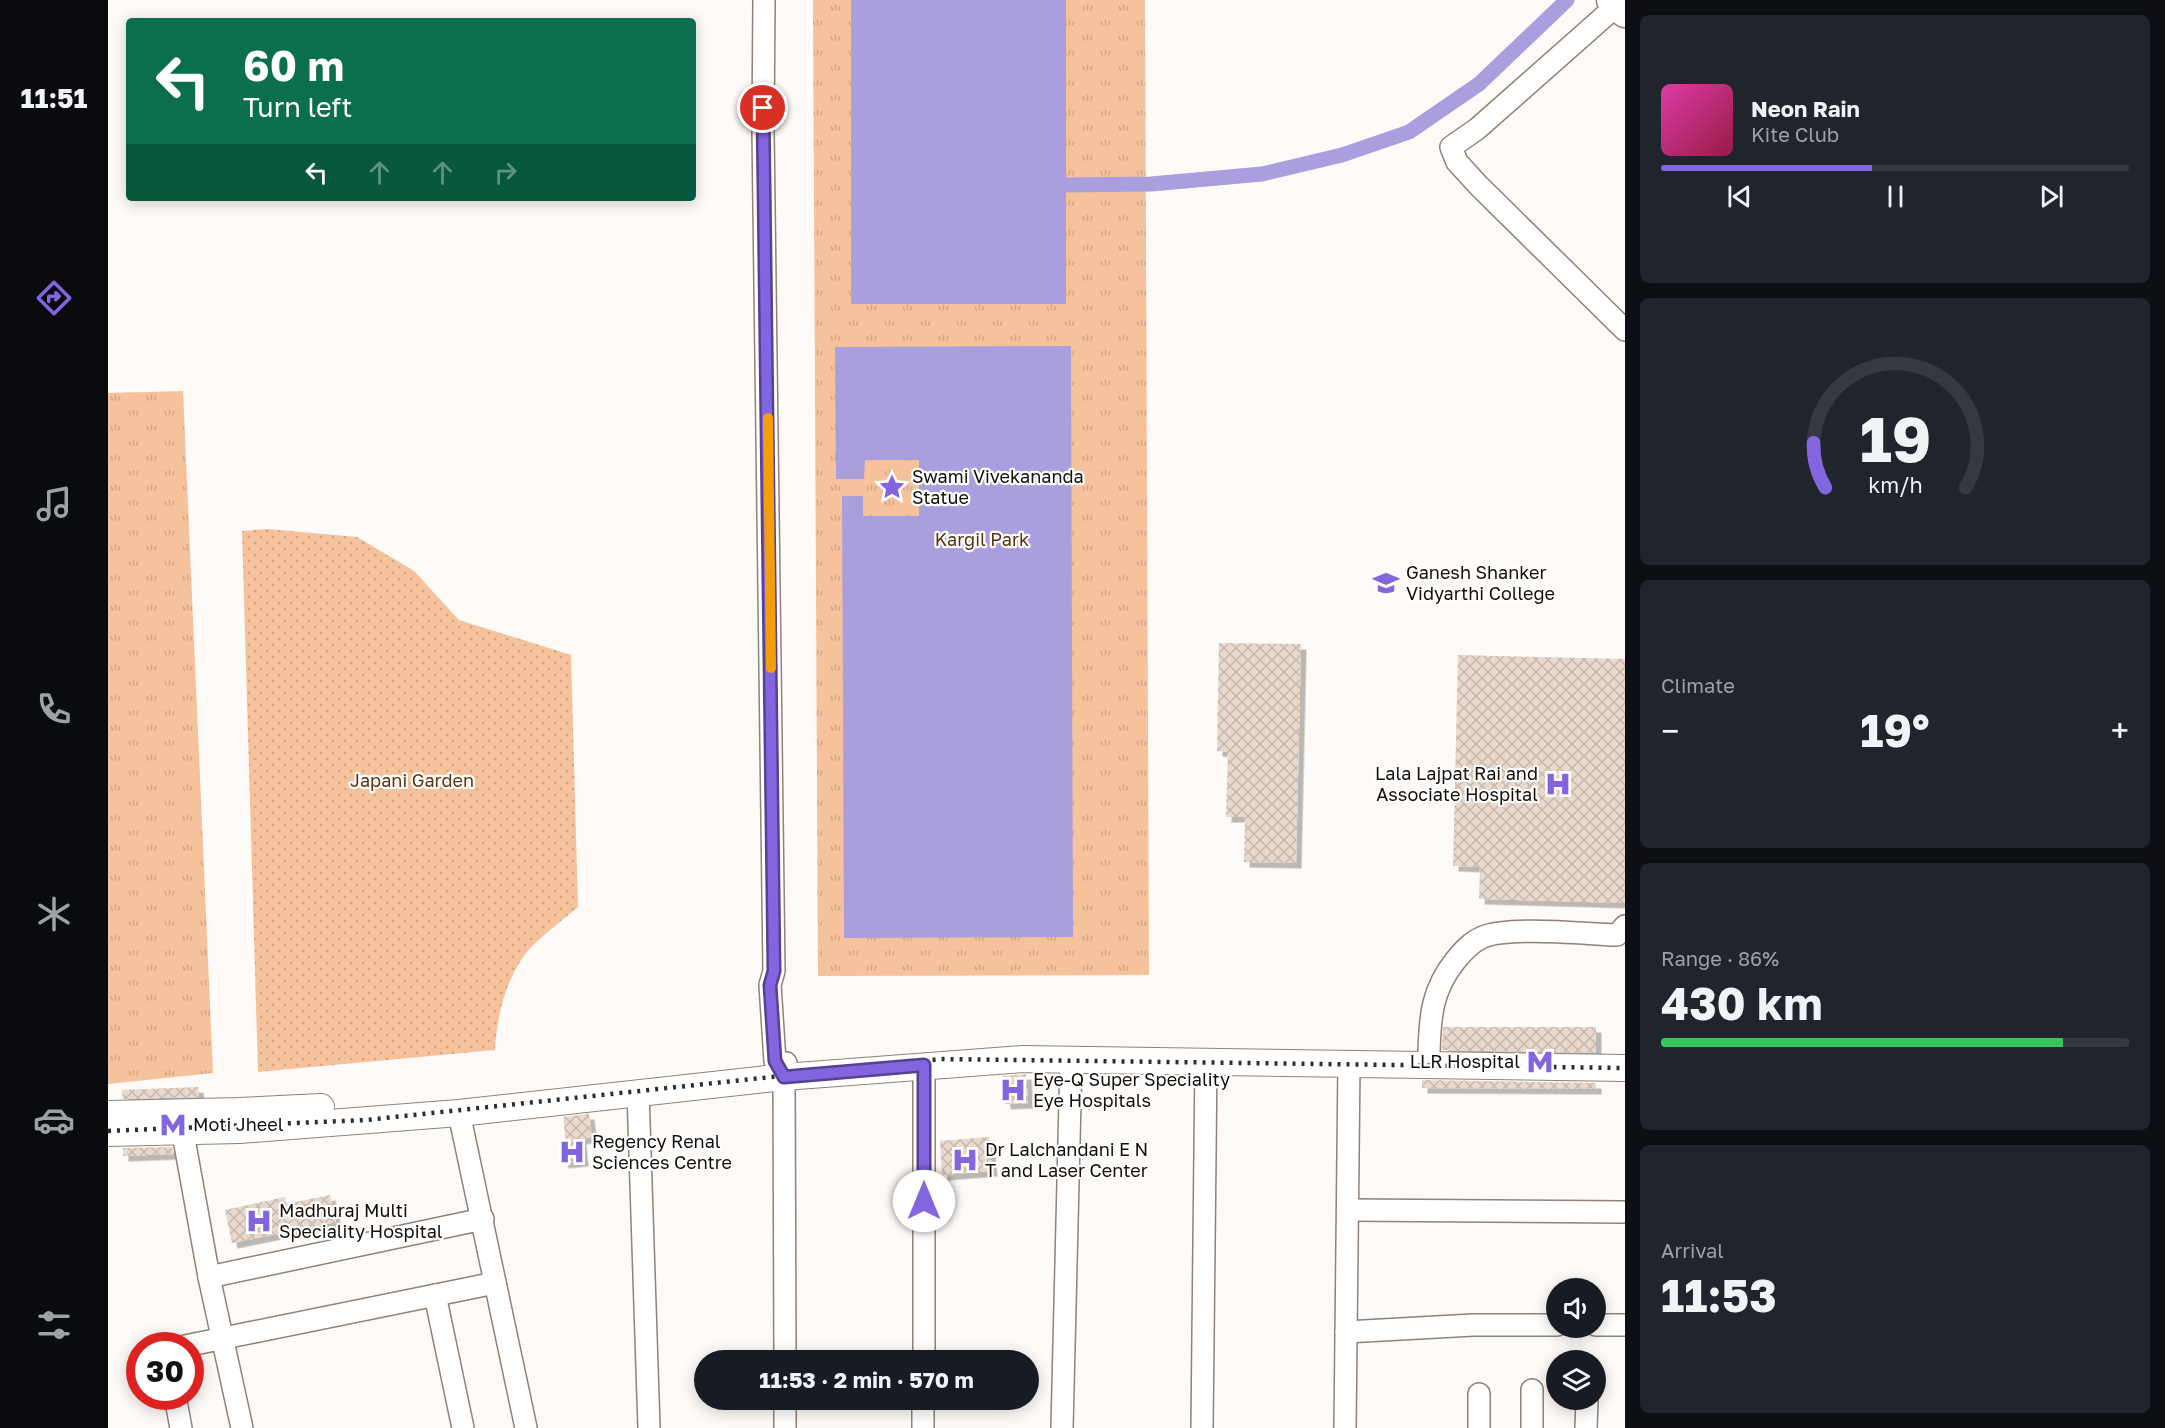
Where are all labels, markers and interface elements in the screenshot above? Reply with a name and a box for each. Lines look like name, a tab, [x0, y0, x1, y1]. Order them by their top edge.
text: 60 m	[243, 40, 344, 90]
icon: left	[144, 42, 222, 120]
text: 11:51	[21, 82, 87, 114]
pin	[737, 82, 788, 133]
text: Turn left	[243, 91, 352, 123]
icon: arrive	[746, 91, 779, 124]
text: Neon Rain	[1751, 95, 1860, 122]
text: Kite Club	[1751, 122, 1839, 146]
icon: left	[300, 156, 333, 189]
icon: ahead	[363, 156, 396, 189]
icon: ahead	[426, 156, 459, 189]
icon: right	[489, 156, 522, 189]
icon: previous	[1723, 180, 1756, 213]
icon: pause	[1879, 180, 1912, 213]
icon: next	[2035, 180, 2068, 213]
icon: directions	[33, 277, 75, 319]
text: 19	[1859, 402, 1931, 477]
place label: Swami Vivekananda Statue	[912, 465, 1084, 508]
place icon: Swami Vivekananda Statue	[877, 472, 907, 502]
text: km/h	[1868, 473, 1922, 499]
icon: music	[33, 483, 75, 525]
park label: Kargil Park	[935, 528, 1029, 550]
place label: Ganesh Shanker Vidyarthi College	[1406, 561, 1555, 604]
school or university icon: Ganesh Shanker Vidyarthi College	[1371, 568, 1401, 598]
text: Climate	[1661, 673, 1735, 697]
icon: phone	[33, 688, 75, 730]
text: 19°	[1860, 703, 1930, 757]
text: −	[1661, 711, 1679, 750]
text: +	[2111, 711, 2129, 750]
place label: Lala Lajpat Rai and Associate Hospital	[1375, 762, 1538, 805]
park label: Japani Garden	[350, 769, 474, 791]
hospital icon: Lala Lajpat Rai and Associate Hospital	[1543, 769, 1573, 799]
icon: climate	[33, 893, 75, 935]
text: Range · 86%	[1661, 946, 1779, 970]
text: 430 km	[1661, 976, 1823, 1030]
metro station icon: LLR Hospital	[1525, 1047, 1555, 1077]
place label: LLR Hospital	[1410, 1050, 1520, 1072]
place label: Eye-Q Super Speciality Eye Hospitals	[1033, 1068, 1230, 1111]
hospital icon: Eye-Q Super Speciality Eye Hospitals	[998, 1075, 1028, 1105]
icon: car	[33, 1099, 75, 1141]
metro station icon: Moti Jheel	[158, 1110, 188, 1140]
place label: Moti Jheel	[193, 1113, 284, 1135]
place label: Regency Renal Sciences Centre	[592, 1130, 732, 1173]
hospital icon: Regency Renal Sciences Centre	[557, 1137, 587, 1167]
place label: Dr Lalchandani E N T and Laser Center	[985, 1138, 1148, 1181]
hospital icon: Dr Lalchandani E N T and Laser Center	[950, 1145, 980, 1175]
position arrow	[892, 1169, 956, 1233]
place label: Madhuraj Multi Speciality Hospital	[279, 1199, 443, 1242]
hospital icon: Madhuraj Multi Speciality Hospital	[244, 1206, 274, 1236]
text: Arrival	[1661, 1238, 1724, 1262]
text: 11:53	[1661, 1268, 1777, 1322]
map controls	[1546, 1278, 1606, 1410]
button: sound	[1546, 1278, 1606, 1338]
icon: filters	[33, 1304, 75, 1346]
speed limit sign: 30	[126, 1332, 204, 1410]
button: layers	[1546, 1350, 1606, 1410]
text: 11:53 · 2 min · 570 m	[759, 1366, 974, 1393]

